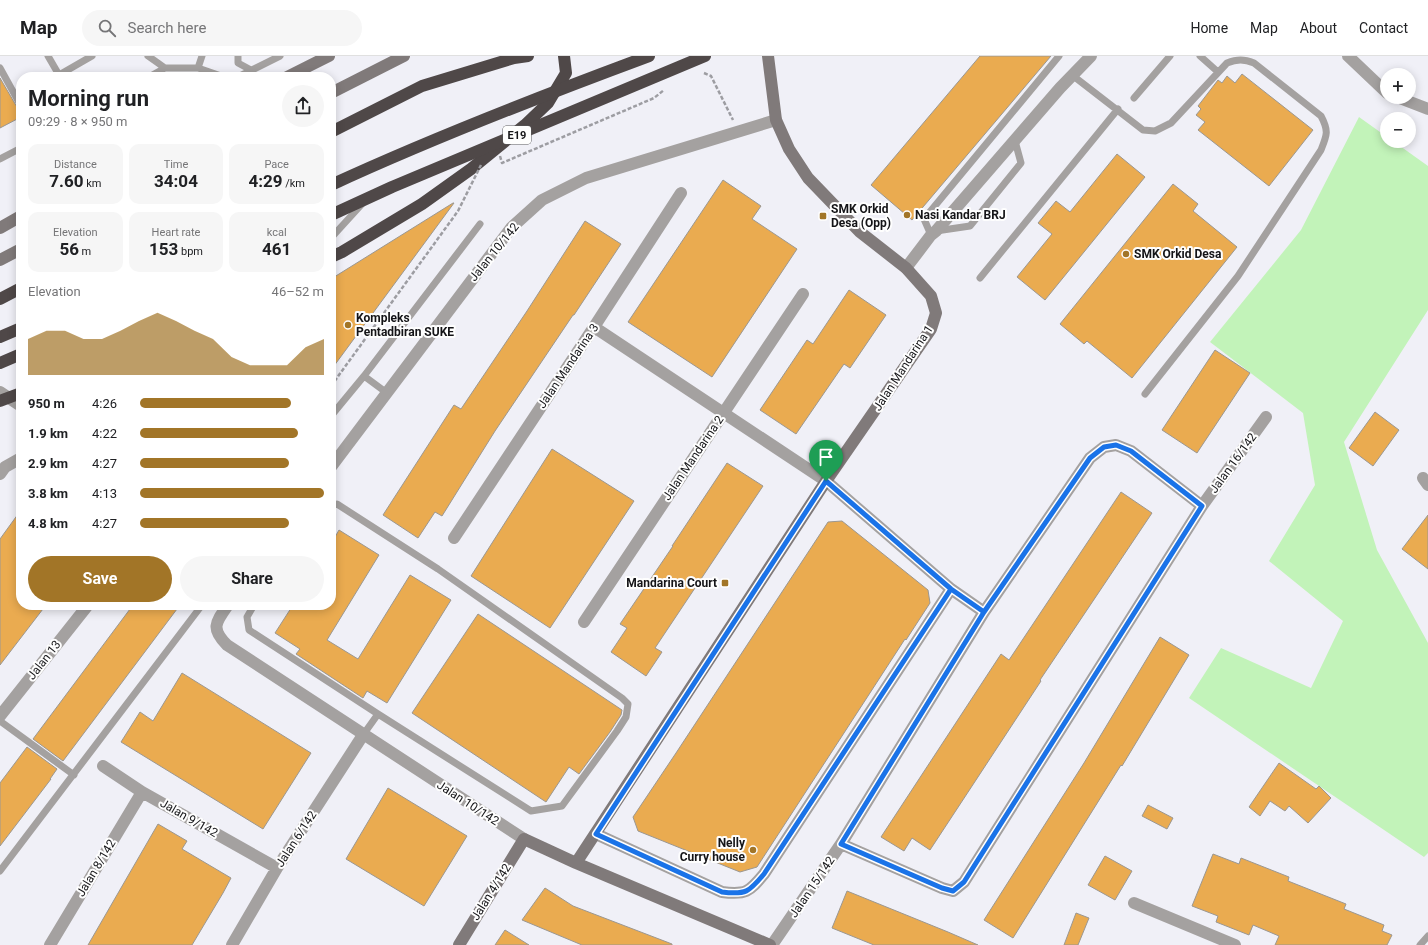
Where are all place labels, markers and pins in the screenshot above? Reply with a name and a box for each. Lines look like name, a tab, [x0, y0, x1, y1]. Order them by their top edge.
place label: SMK Orkid Desa (Opp)	[831, 202, 891, 230]
place label: Nasi Kandar BRJ	[915, 208, 1006, 222]
marker: Nasi Kandar BRJ	[902, 210, 912, 220]
marker: SMK Orkid Desa (Opp)	[818, 211, 828, 221]
place label: SMK Orkid Desa	[1134, 247, 1222, 261]
marker: SMK Orkid Desa	[1121, 249, 1131, 259]
place label: Kompleks Pentadbiran SUKE	[356, 311, 454, 339]
marker: Kompleks Pentadbiran SUKE	[343, 320, 353, 330]
pin	[809, 440, 843, 481]
place label: Mandarina Court	[626, 576, 717, 590]
marker: Mandarina Court	[720, 578, 730, 588]
place label: Nelly Curry house	[680, 836, 746, 864]
marker: Nelly Curry house	[748, 845, 758, 855]

